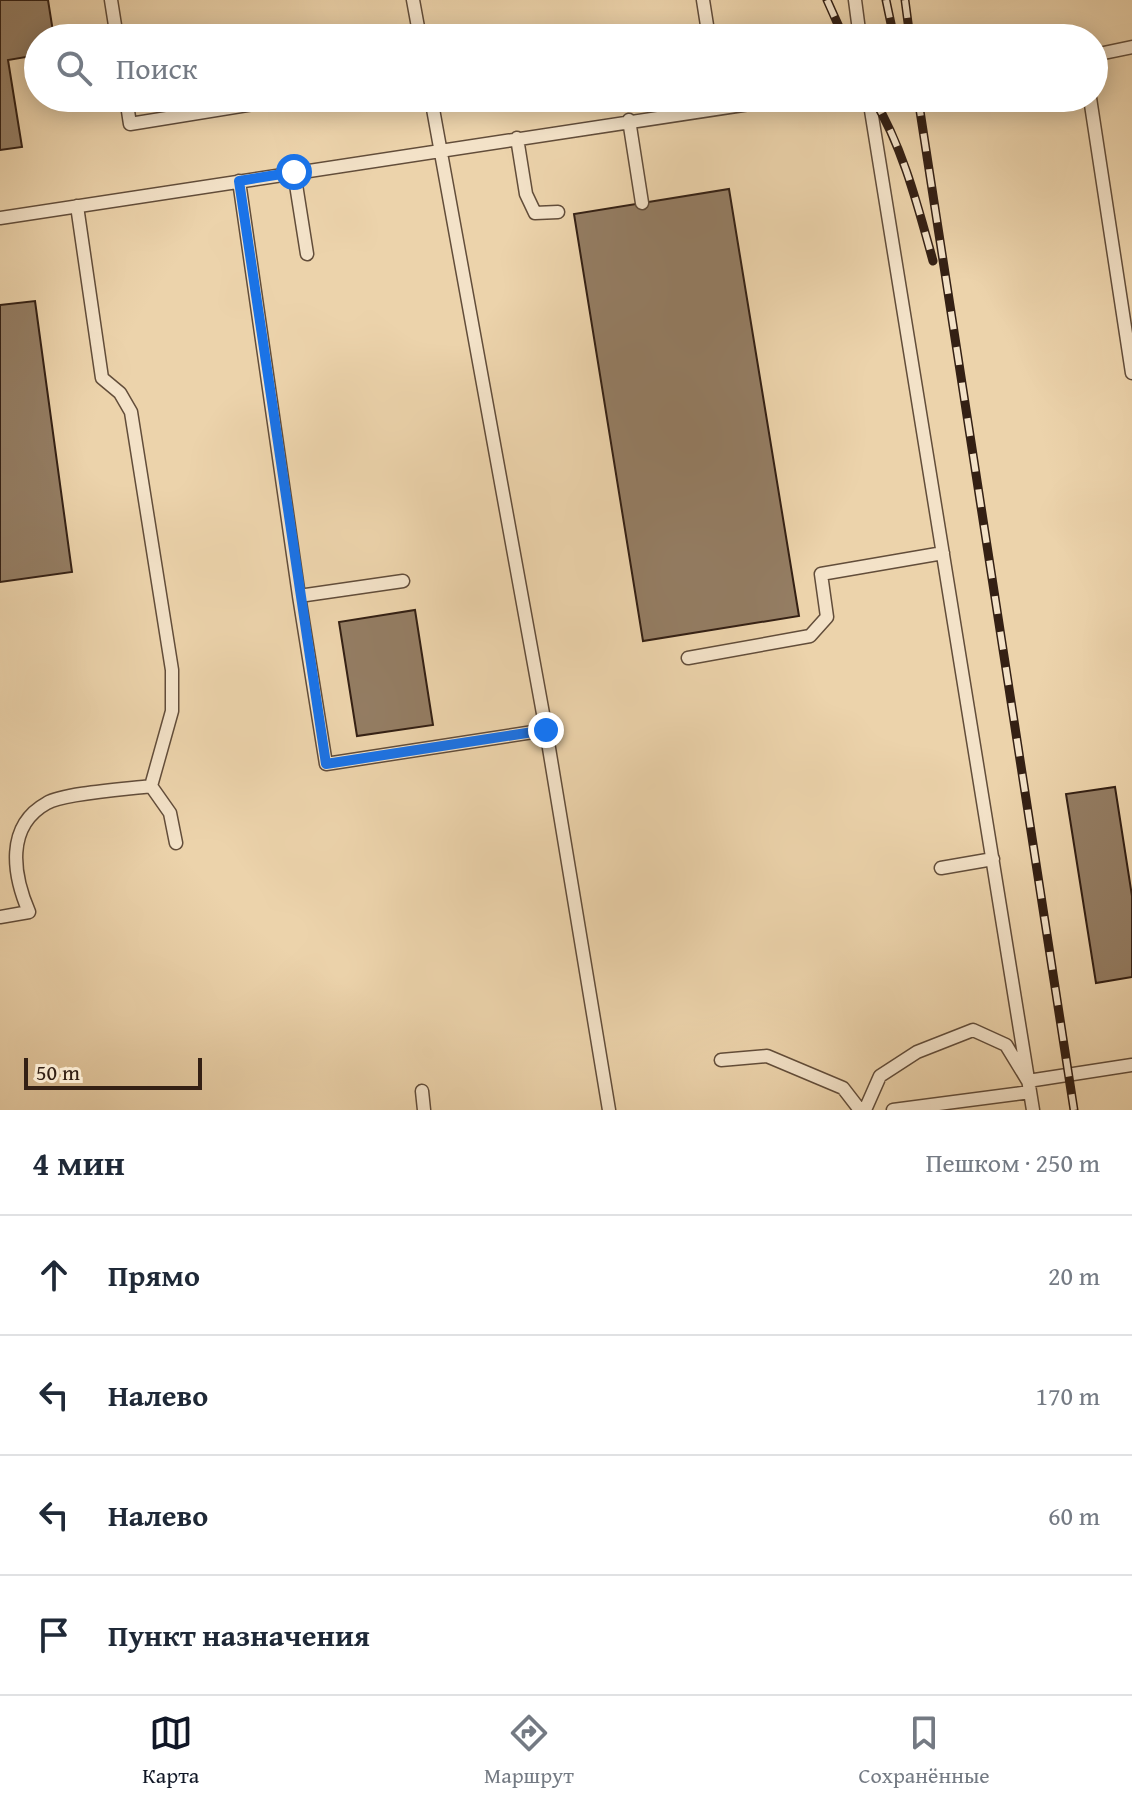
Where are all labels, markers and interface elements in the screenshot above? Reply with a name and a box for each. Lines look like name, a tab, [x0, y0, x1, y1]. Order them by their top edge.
search box	[24, 24, 1108, 112]
icon: search	[52, 46, 96, 90]
text: Поиск	[116, 46, 198, 90]
route start	[276, 154, 312, 190]
route end	[528, 712, 564, 748]
scale bar	[24, 1054, 202, 1090]
text: 50 m	[36, 1056, 80, 1088]
text: 4 мин	[32, 1138, 125, 1187]
text: Пешком · 250 m	[926, 1143, 1100, 1182]
icon: ahead	[32, 1253, 76, 1297]
text: Прямо	[108, 1253, 200, 1297]
text: 20 m	[1048, 1256, 1100, 1295]
icon: left	[32, 1373, 76, 1417]
text: Налево	[108, 1373, 208, 1417]
text: 170 m	[1035, 1376, 1100, 1415]
icon: left	[32, 1493, 76, 1537]
text: Налево	[108, 1493, 208, 1537]
text: 60 m	[1048, 1496, 1100, 1535]
icon: arrive	[32, 1613, 76, 1657]
text: Пункт назначения	[108, 1613, 370, 1657]
tab: Карта	[142, 1711, 199, 1791]
tab: Маршрут	[484, 1711, 574, 1791]
tab: Сохранённые	[859, 1711, 990, 1791]

